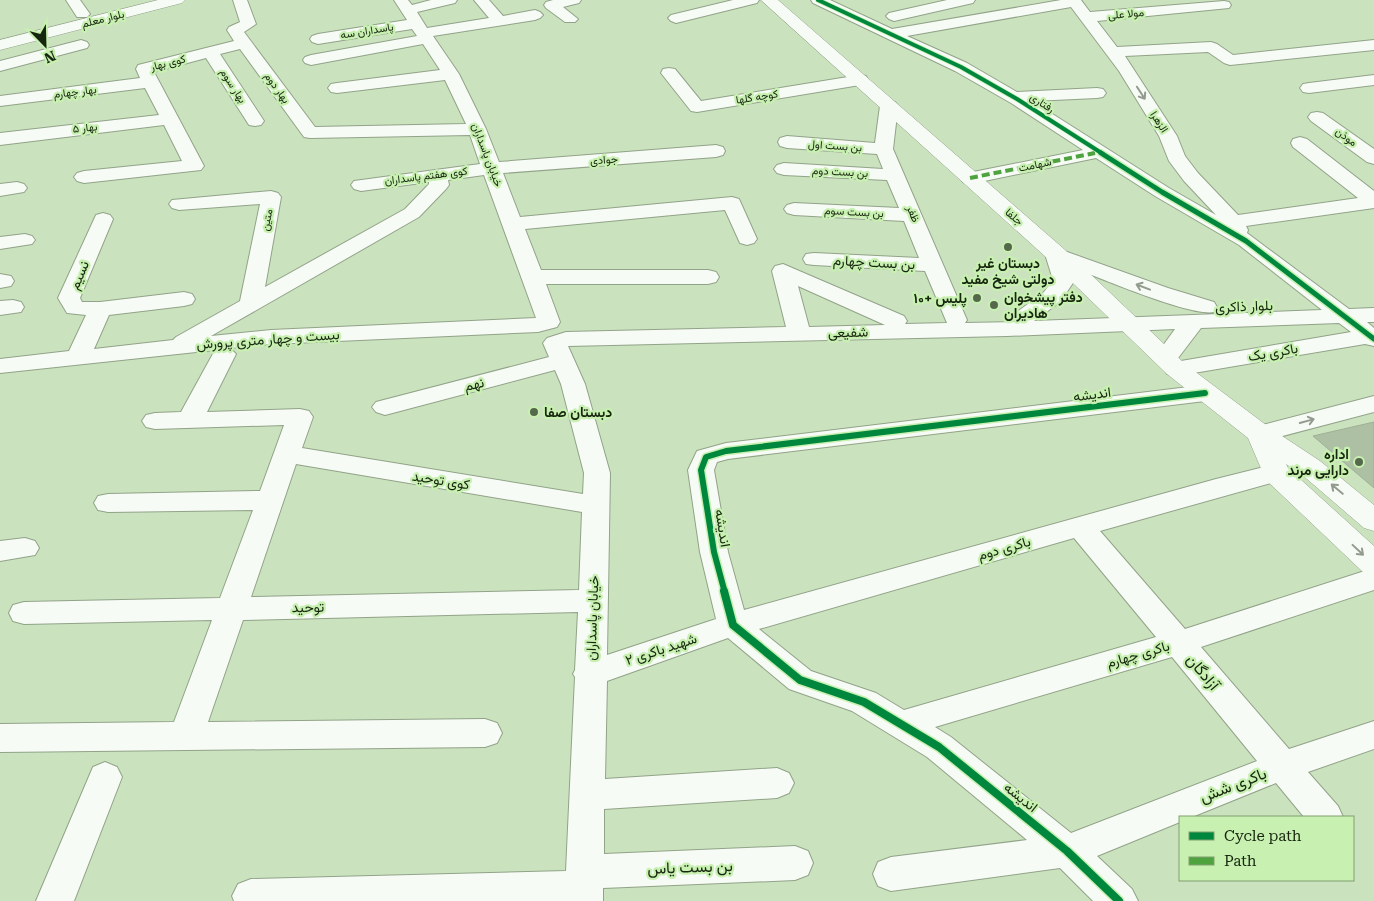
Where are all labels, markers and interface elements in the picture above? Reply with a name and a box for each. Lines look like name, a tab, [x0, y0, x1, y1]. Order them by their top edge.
street label: مولا علی	[1107, 6, 1145, 22]
street label: بلوار معلم	[80, 7, 126, 32]
north arrow	[20, 20, 70, 70]
street label: پاسداران سه	[340, 20, 395, 43]
text: N	[42, 47, 58, 67]
street label: کوی بهار	[148, 52, 187, 74]
street label: بهار سوم	[216, 66, 249, 106]
street label: بهار دوم	[261, 70, 292, 107]
street label: بهار چهارم	[53, 83, 97, 102]
one-way arrow	[1136, 85, 1146, 99]
street label: کوچه گلها	[735, 87, 779, 108]
street label: رفتاری	[1027, 90, 1057, 116]
street label: الزهرا	[1147, 109, 1171, 135]
street label: بهار ۵	[72, 120, 98, 136]
street label: خیابان پاسداران	[468, 121, 505, 189]
street label: موذن	[1333, 125, 1359, 149]
street label: بن بست اول	[808, 138, 862, 154]
street label: جوادی	[590, 153, 618, 167]
street label: شهامت	[1017, 155, 1053, 175]
street label: کوی هفتم پاسداران	[384, 164, 468, 189]
street label: بن بست دوم	[812, 164, 868, 181]
street label: ظفر	[903, 203, 922, 224]
street label: بن بست سوم	[824, 204, 884, 221]
street label: جلفا	[1002, 206, 1026, 228]
street label: متین	[259, 208, 276, 232]
marker: دبستان غیر دولتی شیخ مفید	[1002, 241, 1014, 253]
street label: بن بست چهارم	[832, 252, 916, 274]
place label: دبستان غیر دولتی شیخ مفید	[961, 255, 1055, 289]
street label: نسیم	[66, 258, 93, 292]
one-way arrow	[1135, 281, 1150, 290]
place label: دفتر پیشخوان هادیران	[1004, 289, 1083, 322]
place label: پلیس +۱۰	[914, 290, 967, 308]
marker: پلیس +۱۰	[971, 292, 983, 304]
street label: بلوار ذاکری	[1215, 297, 1273, 316]
marker: دفتر پیشخوان هادیران	[988, 299, 1000, 311]
street label: شفیعی	[828, 324, 868, 341]
street label: بیست و چهار متری پرورش	[196, 326, 340, 354]
street label: باکری یک	[1247, 340, 1299, 365]
street label: نهم	[462, 374, 486, 395]
street label: اندیشه	[1072, 384, 1112, 404]
place label: دبستان صفا	[544, 404, 612, 421]
marker: دبستان صفا	[528, 406, 540, 418]
one-way arrow	[1299, 416, 1315, 425]
place label: اداره دارایی مرند	[1288, 446, 1349, 479]
marker: اداره دارایی مرند	[1353, 456, 1365, 468]
street label: کوی توحید	[411, 468, 471, 493]
one-way arrow	[1331, 484, 1344, 495]
street label: اندیشه	[712, 508, 734, 548]
street label: باکری دوم	[976, 533, 1032, 564]
one-way arrow	[1352, 544, 1365, 555]
street label: خیابان پاسداران	[583, 575, 603, 661]
street label: توحید	[292, 599, 324, 616]
street label: شهید باکری ۲	[623, 630, 699, 669]
street label: باکری چهارم	[1105, 637, 1172, 673]
street label: آزادگان	[1182, 650, 1224, 696]
street label: باکری شش	[1197, 764, 1269, 807]
street label: اندیشه	[1001, 779, 1041, 815]
legend	[1179, 816, 1354, 881]
text: Cycle path	[1224, 827, 1302, 845]
text: Path	[1224, 852, 1257, 870]
street label: بن بست یاس	[647, 856, 733, 879]

